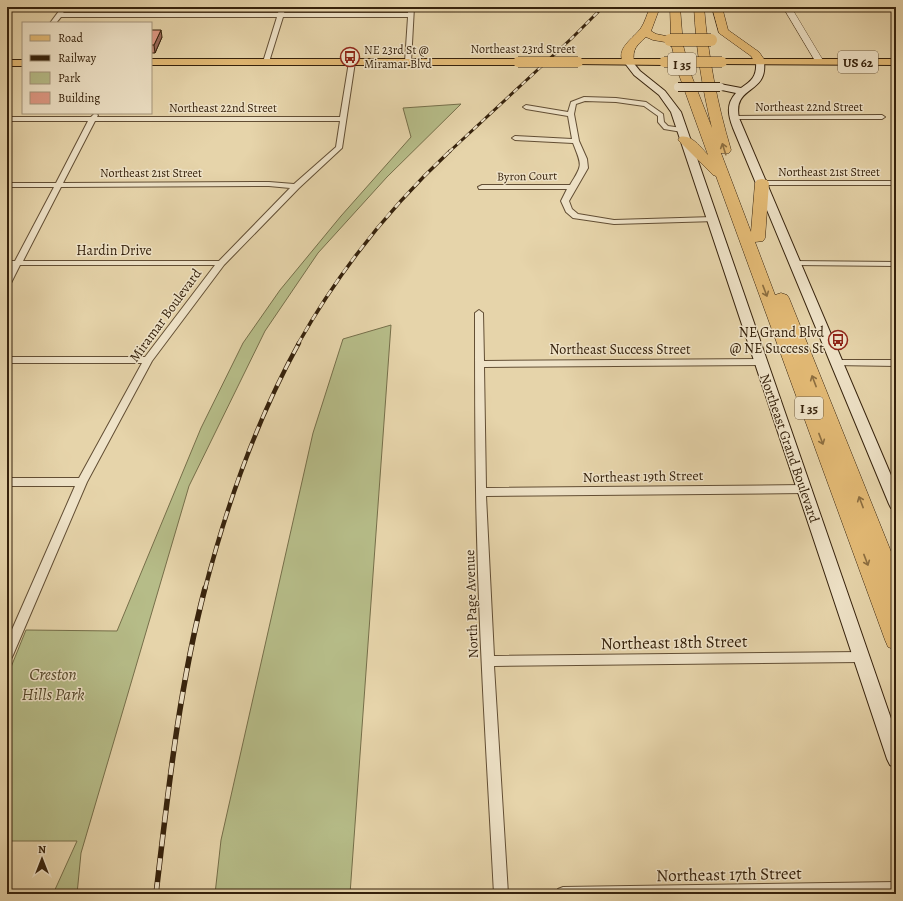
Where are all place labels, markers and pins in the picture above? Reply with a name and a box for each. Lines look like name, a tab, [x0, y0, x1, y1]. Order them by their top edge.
place label: NE 23rd St @ Miramar Blvd	[364, 42, 432, 72]
bus stop icon: NE 23rd St @ Miramar Blvd	[339, 46, 361, 68]
place label: NE Grand Blvd @ NE Success St	[730, 323, 824, 358]
bus stop icon: NE Grand Blvd @ NE Success St	[827, 329, 849, 351]

